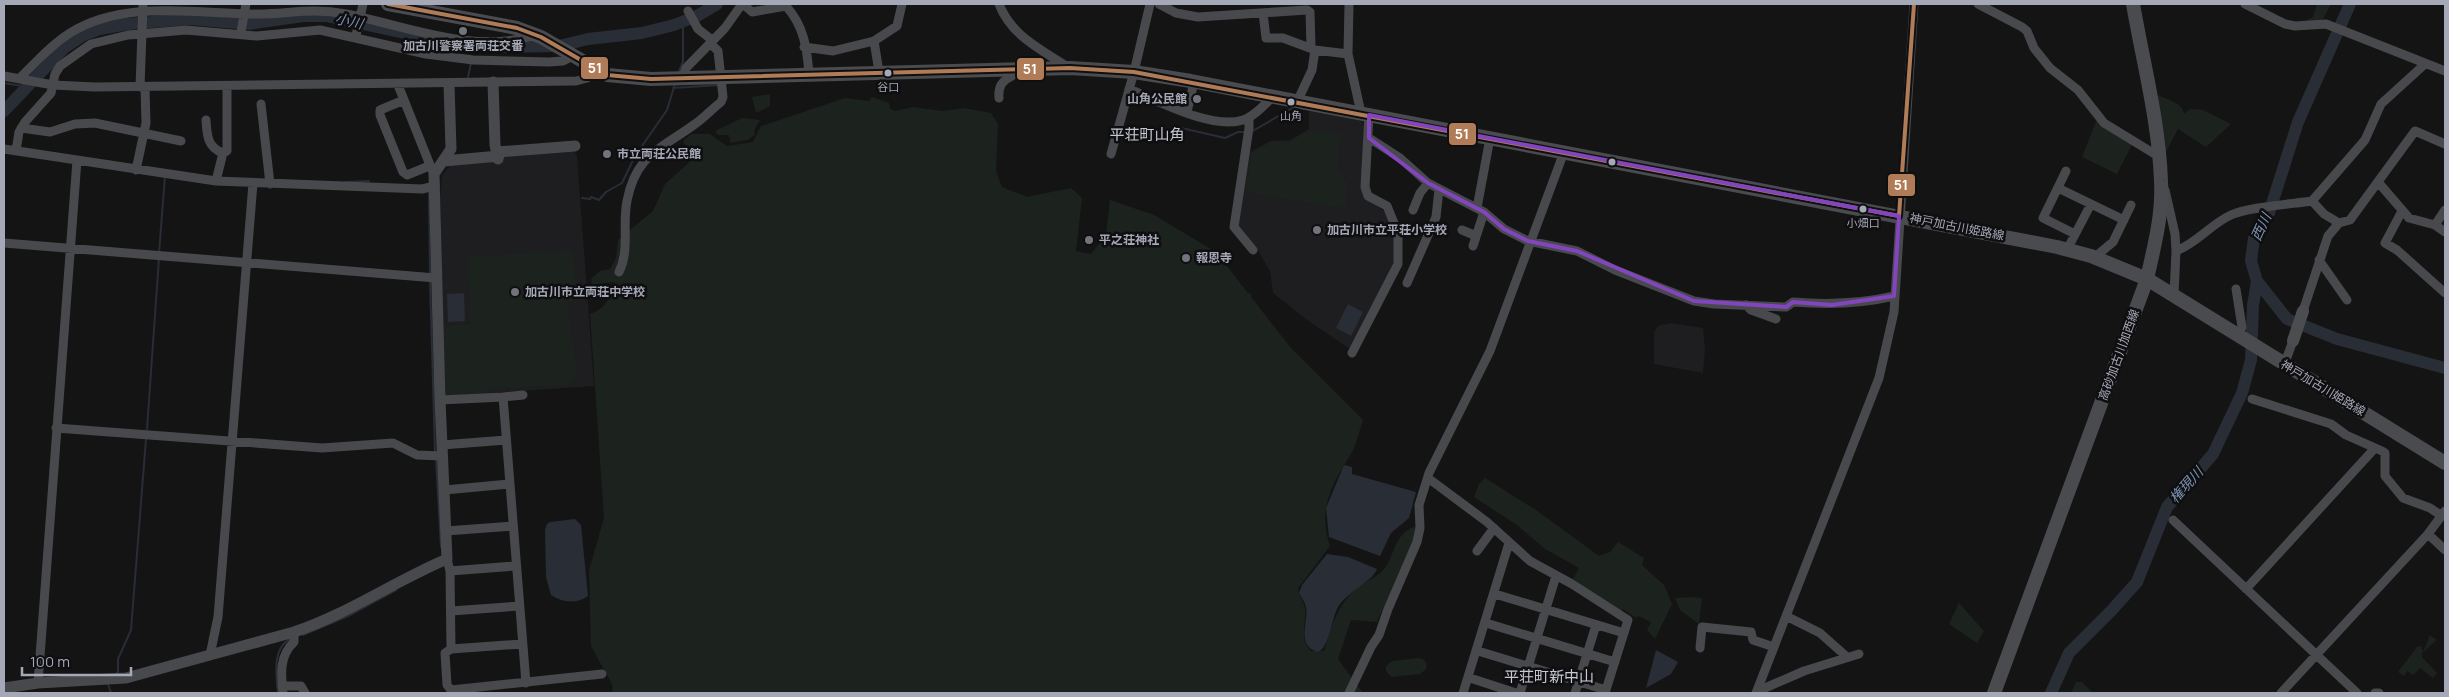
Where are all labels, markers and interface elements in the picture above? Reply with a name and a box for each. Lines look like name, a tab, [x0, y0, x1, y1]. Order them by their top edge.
water label: 小川	[333, 8, 367, 33]
marker: 加古川警察署両荘交番	[457, 25, 469, 37]
place label: 加古川警察署両荘交番	[403, 37, 524, 54]
line badge: 51	[580, 56, 609, 80]
line badge: 51	[1016, 57, 1045, 81]
text: 51	[588, 58, 602, 77]
text: 51	[1023, 59, 1037, 78]
marker: 谷口	[883, 68, 893, 78]
place label: 谷口	[877, 79, 899, 94]
place label: 山角公民館	[1127, 90, 1187, 107]
marker: 山角公民館	[1191, 93, 1203, 105]
marker: 山角	[1286, 97, 1296, 107]
place label: 山角	[1280, 108, 1302, 123]
line badge: 51	[1448, 122, 1477, 146]
district label: 平荘町山角	[1109, 124, 1185, 145]
text: 51	[1455, 124, 1469, 143]
place label: 市立両荘公民館	[617, 145, 701, 162]
marker: 市立両荘公民館	[601, 148, 613, 160]
unlabelled marker	[1607, 157, 1617, 167]
line badge: 51	[1887, 173, 1916, 197]
text: 51	[1894, 175, 1908, 194]
marker: 小畑口	[1858, 204, 1868, 214]
water label: 西川	[2246, 208, 2276, 243]
street label: 神戸加古川姫路線	[1908, 209, 2006, 244]
place label: 小畑口	[1847, 215, 1880, 230]
place label: 加古川市立平荘小学校	[1327, 221, 1447, 238]
marker: 加古川市立平荘小学校	[1311, 224, 1323, 236]
place label: 平之荘神社	[1099, 231, 1159, 248]
marker: 平之荘神社	[1083, 234, 1095, 246]
place label: 報恩寺	[1196, 249, 1232, 266]
marker: 報恩寺	[1180, 252, 1192, 264]
place label: 加古川市立両荘中学校	[525, 283, 645, 300]
marker: 加古川市立両荘中学校	[509, 286, 521, 298]
street label: 高砂加古川加西線	[2094, 307, 2143, 403]
street label: 神戸加古川姫路線	[2278, 356, 2369, 420]
water label: 権現川	[2165, 461, 2208, 507]
scale bar	[22, 644, 131, 676]
text: 100 m	[30, 651, 70, 672]
district label: 平荘町新中山	[1504, 666, 1594, 687]

